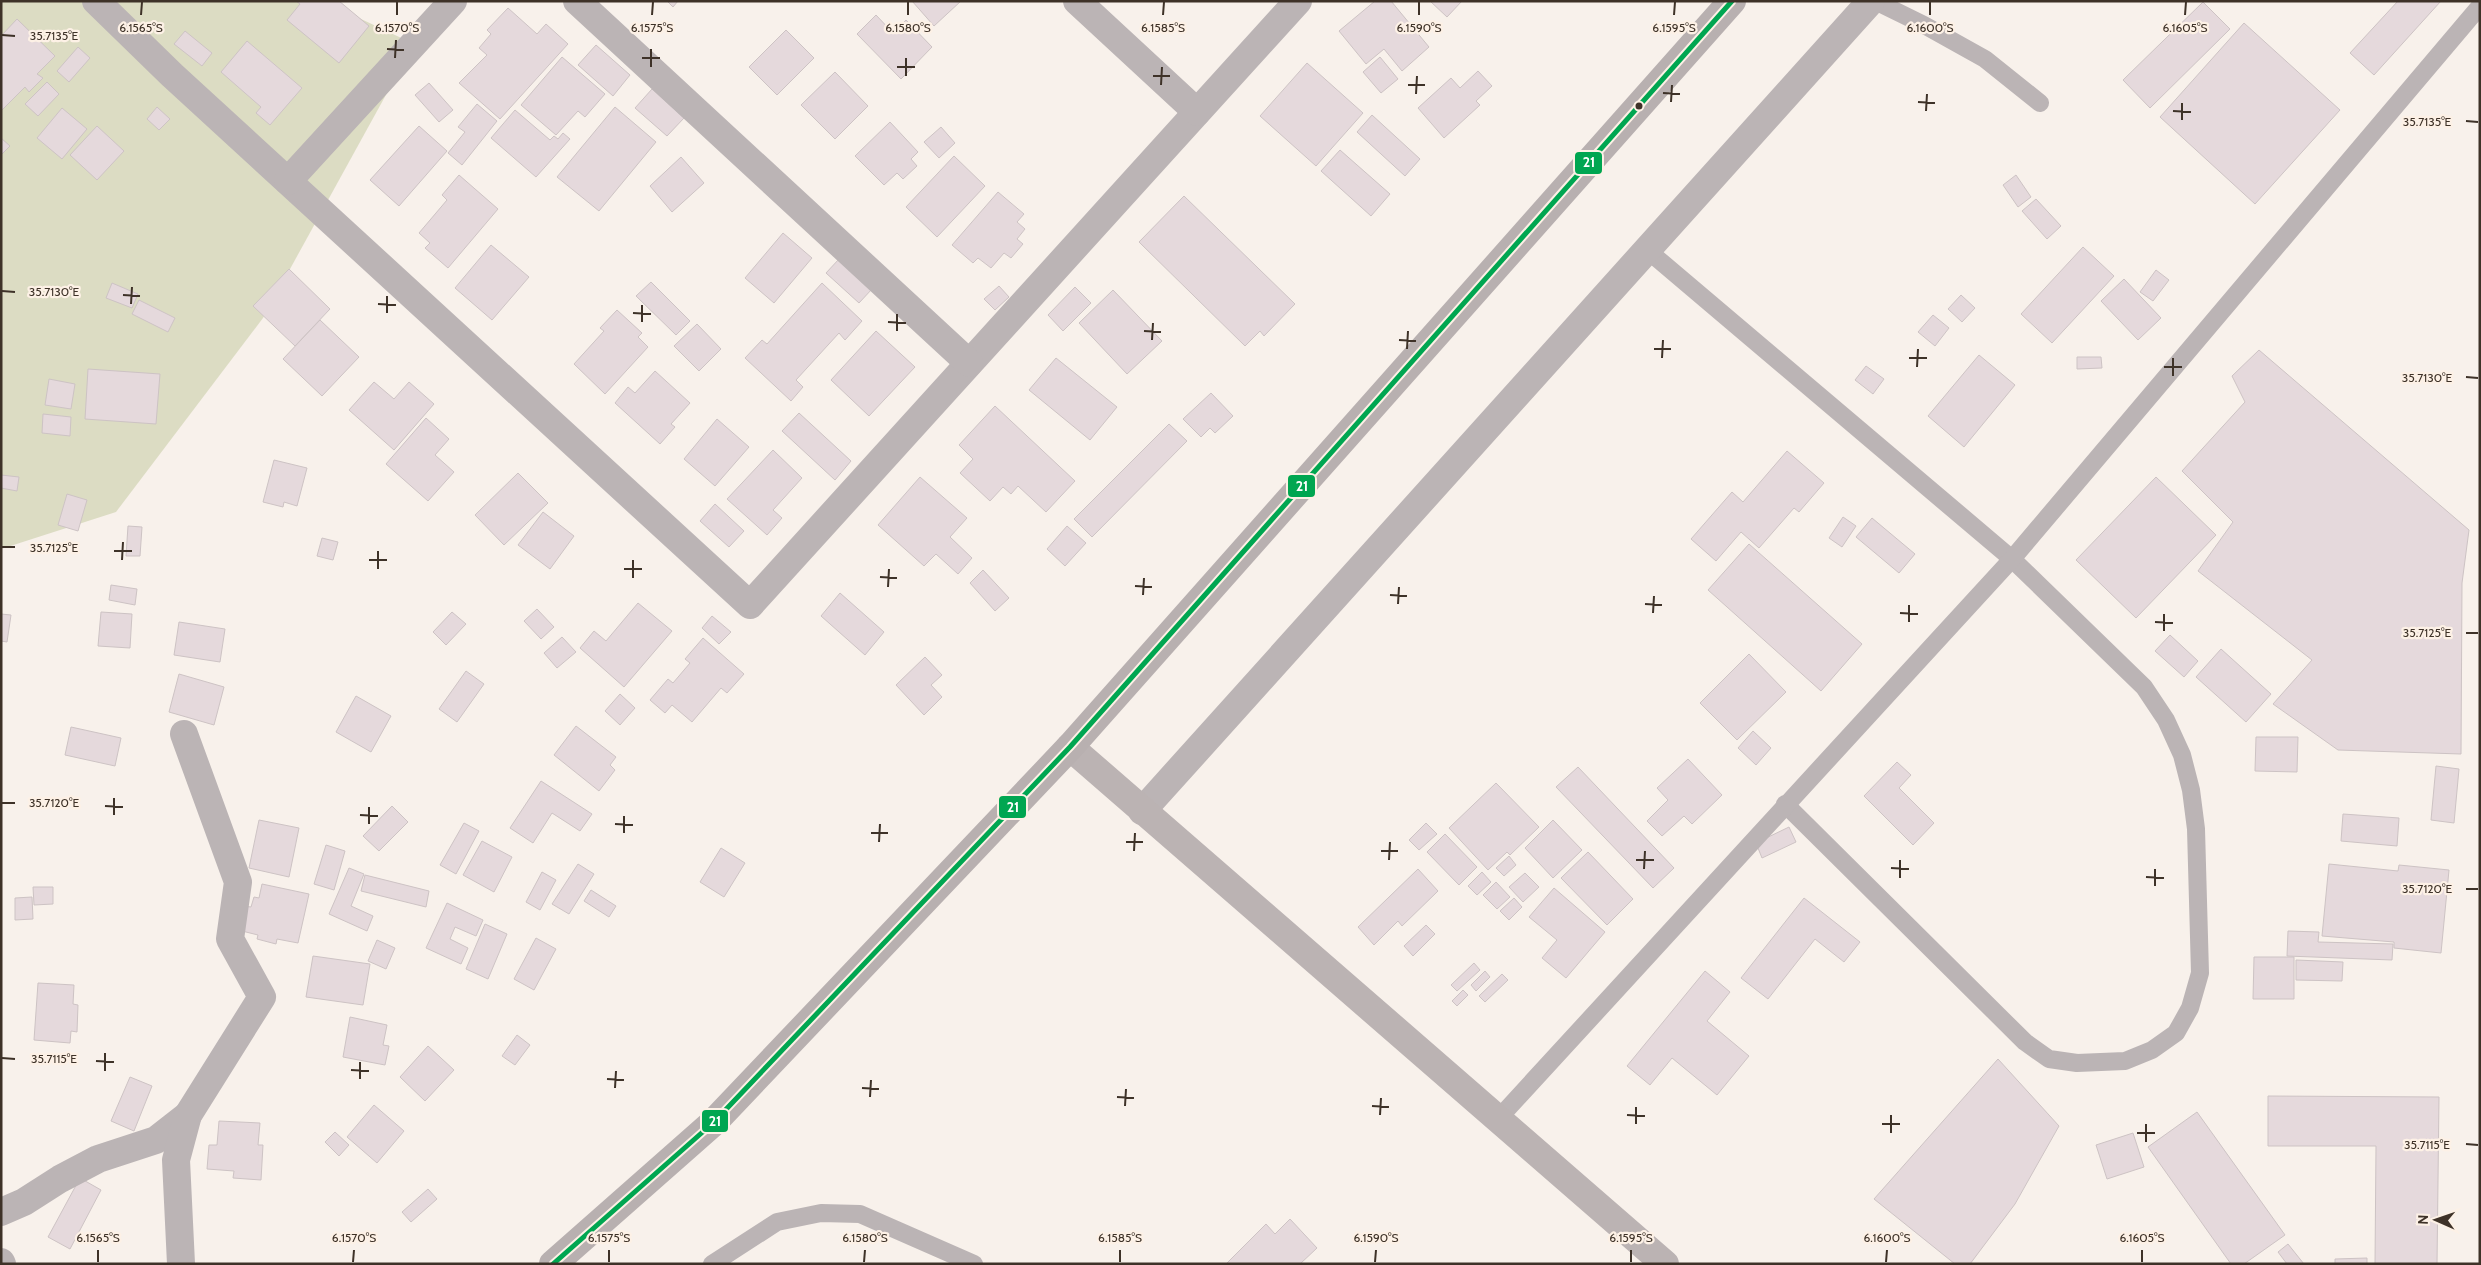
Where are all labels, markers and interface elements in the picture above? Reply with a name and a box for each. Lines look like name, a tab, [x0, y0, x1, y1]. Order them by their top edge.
text: 6.1565°S	[119, 20, 163, 35]
text: 6.1570°S	[375, 20, 419, 35]
text: 6.1575°S	[631, 20, 673, 35]
text: 6.1580°S	[885, 20, 931, 35]
text: 6.1585°S	[1141, 20, 1185, 35]
text: 6.1590°S	[1396, 20, 1442, 35]
text: 6.1595°S	[1652, 20, 1696, 35]
text: 6.1600°S	[1906, 20, 1954, 35]
text: 6.1605°S	[2162, 20, 2208, 35]
text: 35.7135°E	[30, 28, 79, 43]
unlabelled marker	[1634, 101, 1644, 111]
text: 35.7135°E	[2403, 114, 2452, 129]
line badge: 21	[1574, 151, 1603, 175]
text: 21	[1583, 153, 1595, 171]
text: 35.7130°E	[29, 284, 80, 299]
text: 35.7130°E	[2402, 370, 2453, 385]
line badge: 21	[1287, 474, 1316, 498]
text: 21	[1296, 477, 1308, 495]
text: 35.7125°E	[30, 540, 79, 555]
text: 35.7125°E	[2403, 625, 2452, 640]
text: 35.7120°E	[29, 795, 79, 810]
line badge: 21	[998, 795, 1027, 819]
text: 21	[1007, 798, 1019, 816]
text: 35.7120°E	[2402, 881, 2452, 896]
text: 35.7115°E	[31, 1051, 77, 1066]
line badge: 21	[701, 1109, 729, 1133]
text: 21	[709, 1112, 721, 1130]
text: 35.7115°E	[2404, 1137, 2450, 1152]
north arrow	[2411, 1195, 2461, 1245]
text: N	[2414, 1214, 2432, 1225]
text: 6.1565°S	[76, 1230, 120, 1245]
text: 6.1570°S	[332, 1230, 376, 1245]
text: 6.1575°S	[588, 1230, 630, 1245]
text: 6.1580°S	[842, 1230, 888, 1245]
text: 6.1585°S	[1098, 1230, 1142, 1245]
text: 6.1590°S	[1353, 1230, 1399, 1245]
text: 6.1595°S	[1609, 1230, 1653, 1245]
text: 6.1600°S	[1863, 1230, 1911, 1245]
text: 6.1605°S	[2119, 1230, 2165, 1245]

